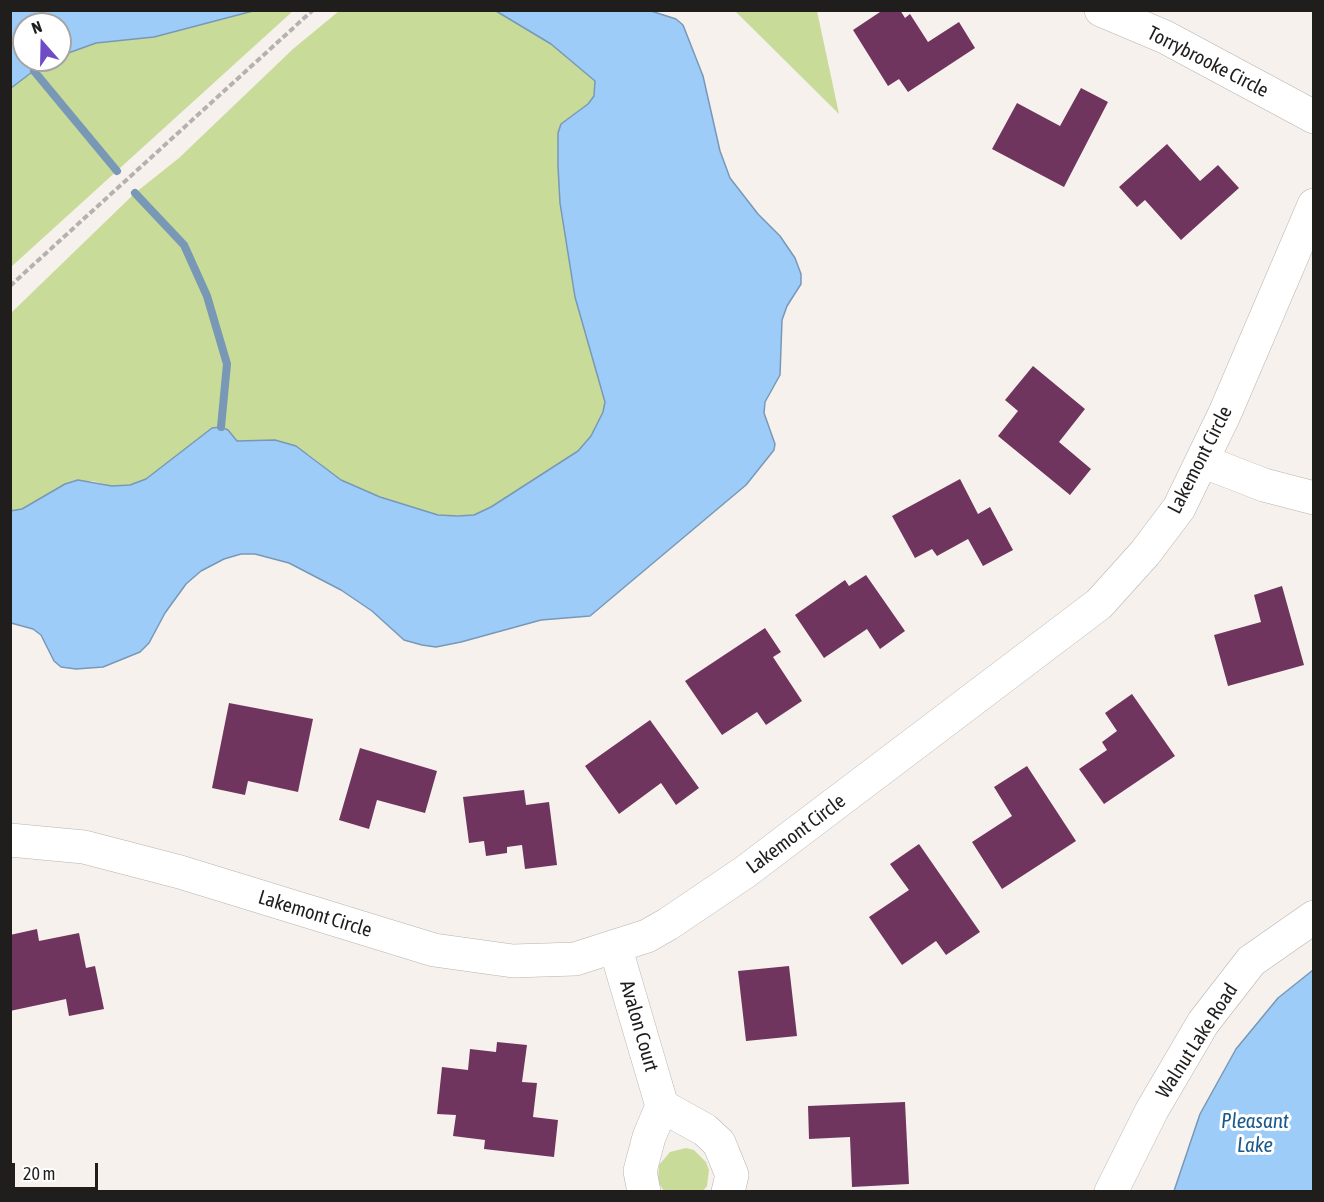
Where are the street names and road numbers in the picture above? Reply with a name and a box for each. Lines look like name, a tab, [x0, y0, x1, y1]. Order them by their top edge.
street label: Torrybrooke Circle	[1144, 21, 1272, 103]
street label: Lakemont Circle	[1163, 402, 1237, 518]
street label: Lakemont Circle	[742, 789, 850, 879]
street label: Lakemont Circle	[255, 885, 375, 943]
street label: Avalon Court	[615, 978, 663, 1074]
street label: Walnut Lake Road	[1151, 979, 1243, 1103]

